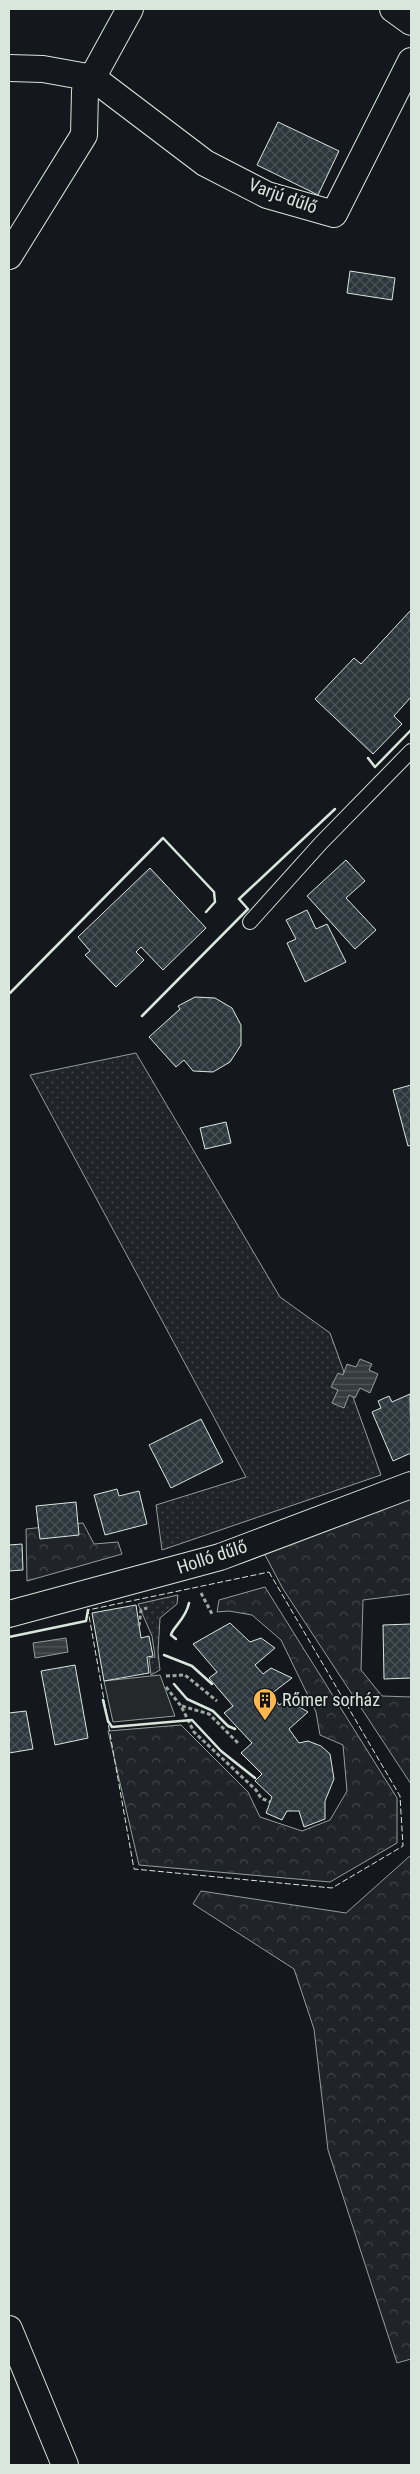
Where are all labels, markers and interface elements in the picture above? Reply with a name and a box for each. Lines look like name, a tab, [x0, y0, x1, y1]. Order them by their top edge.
street label: Varjú dűlő	[246, 173, 320, 218]
street label: Holló dűlő	[174, 1535, 250, 1578]
building icon: Rőmer sorház	[252, 1687, 278, 1721]
place label: Rőmer sorház	[282, 1689, 380, 1710]

